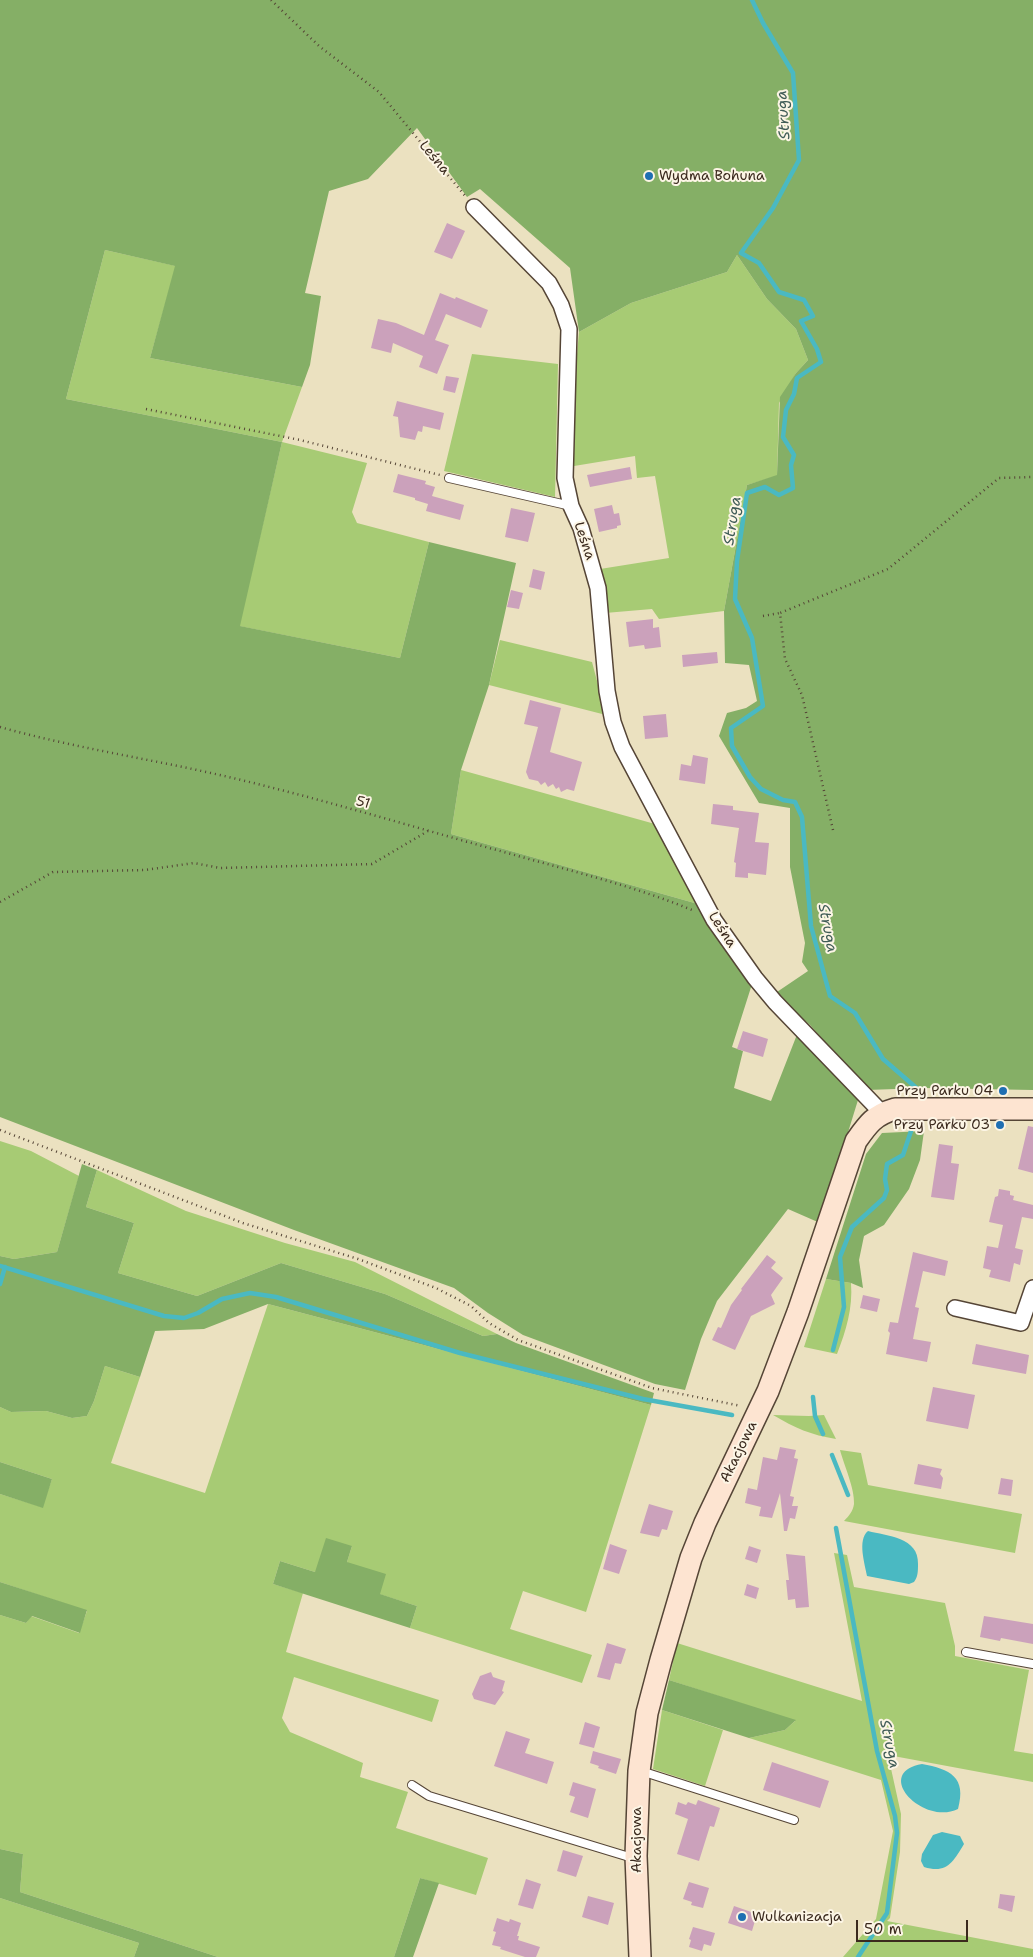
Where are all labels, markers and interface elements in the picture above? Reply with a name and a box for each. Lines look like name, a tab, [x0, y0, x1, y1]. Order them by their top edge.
water label: Struga	[773, 90, 795, 140]
street label: Leśna	[415, 138, 453, 178]
place label: Wydma Bohuna	[659, 168, 765, 184]
marker: Wydma Bohuna	[643, 170, 655, 182]
water label: Struga	[720, 495, 746, 547]
street label: Leśna	[570, 520, 598, 562]
street label: 51	[354, 793, 372, 813]
water label: Struga	[813, 902, 841, 954]
street label: Leśna	[704, 909, 740, 951]
place label: Przy Parku 04	[896, 1083, 993, 1099]
marker: Przy Parku 04	[997, 1085, 1009, 1097]
place label: Przy Parku 03	[894, 1117, 990, 1133]
marker: Przy Parku 03	[994, 1119, 1006, 1131]
street label: Akacjowa	[717, 1419, 761, 1485]
water label: Struga	[875, 1718, 903, 1770]
street label: Akacjowa	[629, 1807, 645, 1873]
place label: Wulkanizacja	[752, 1909, 842, 1925]
scale bar	[858, 1910, 970, 1942]
marker: Wulkanizacja	[736, 1911, 748, 1923]
text: 50 m	[864, 1919, 902, 1939]

